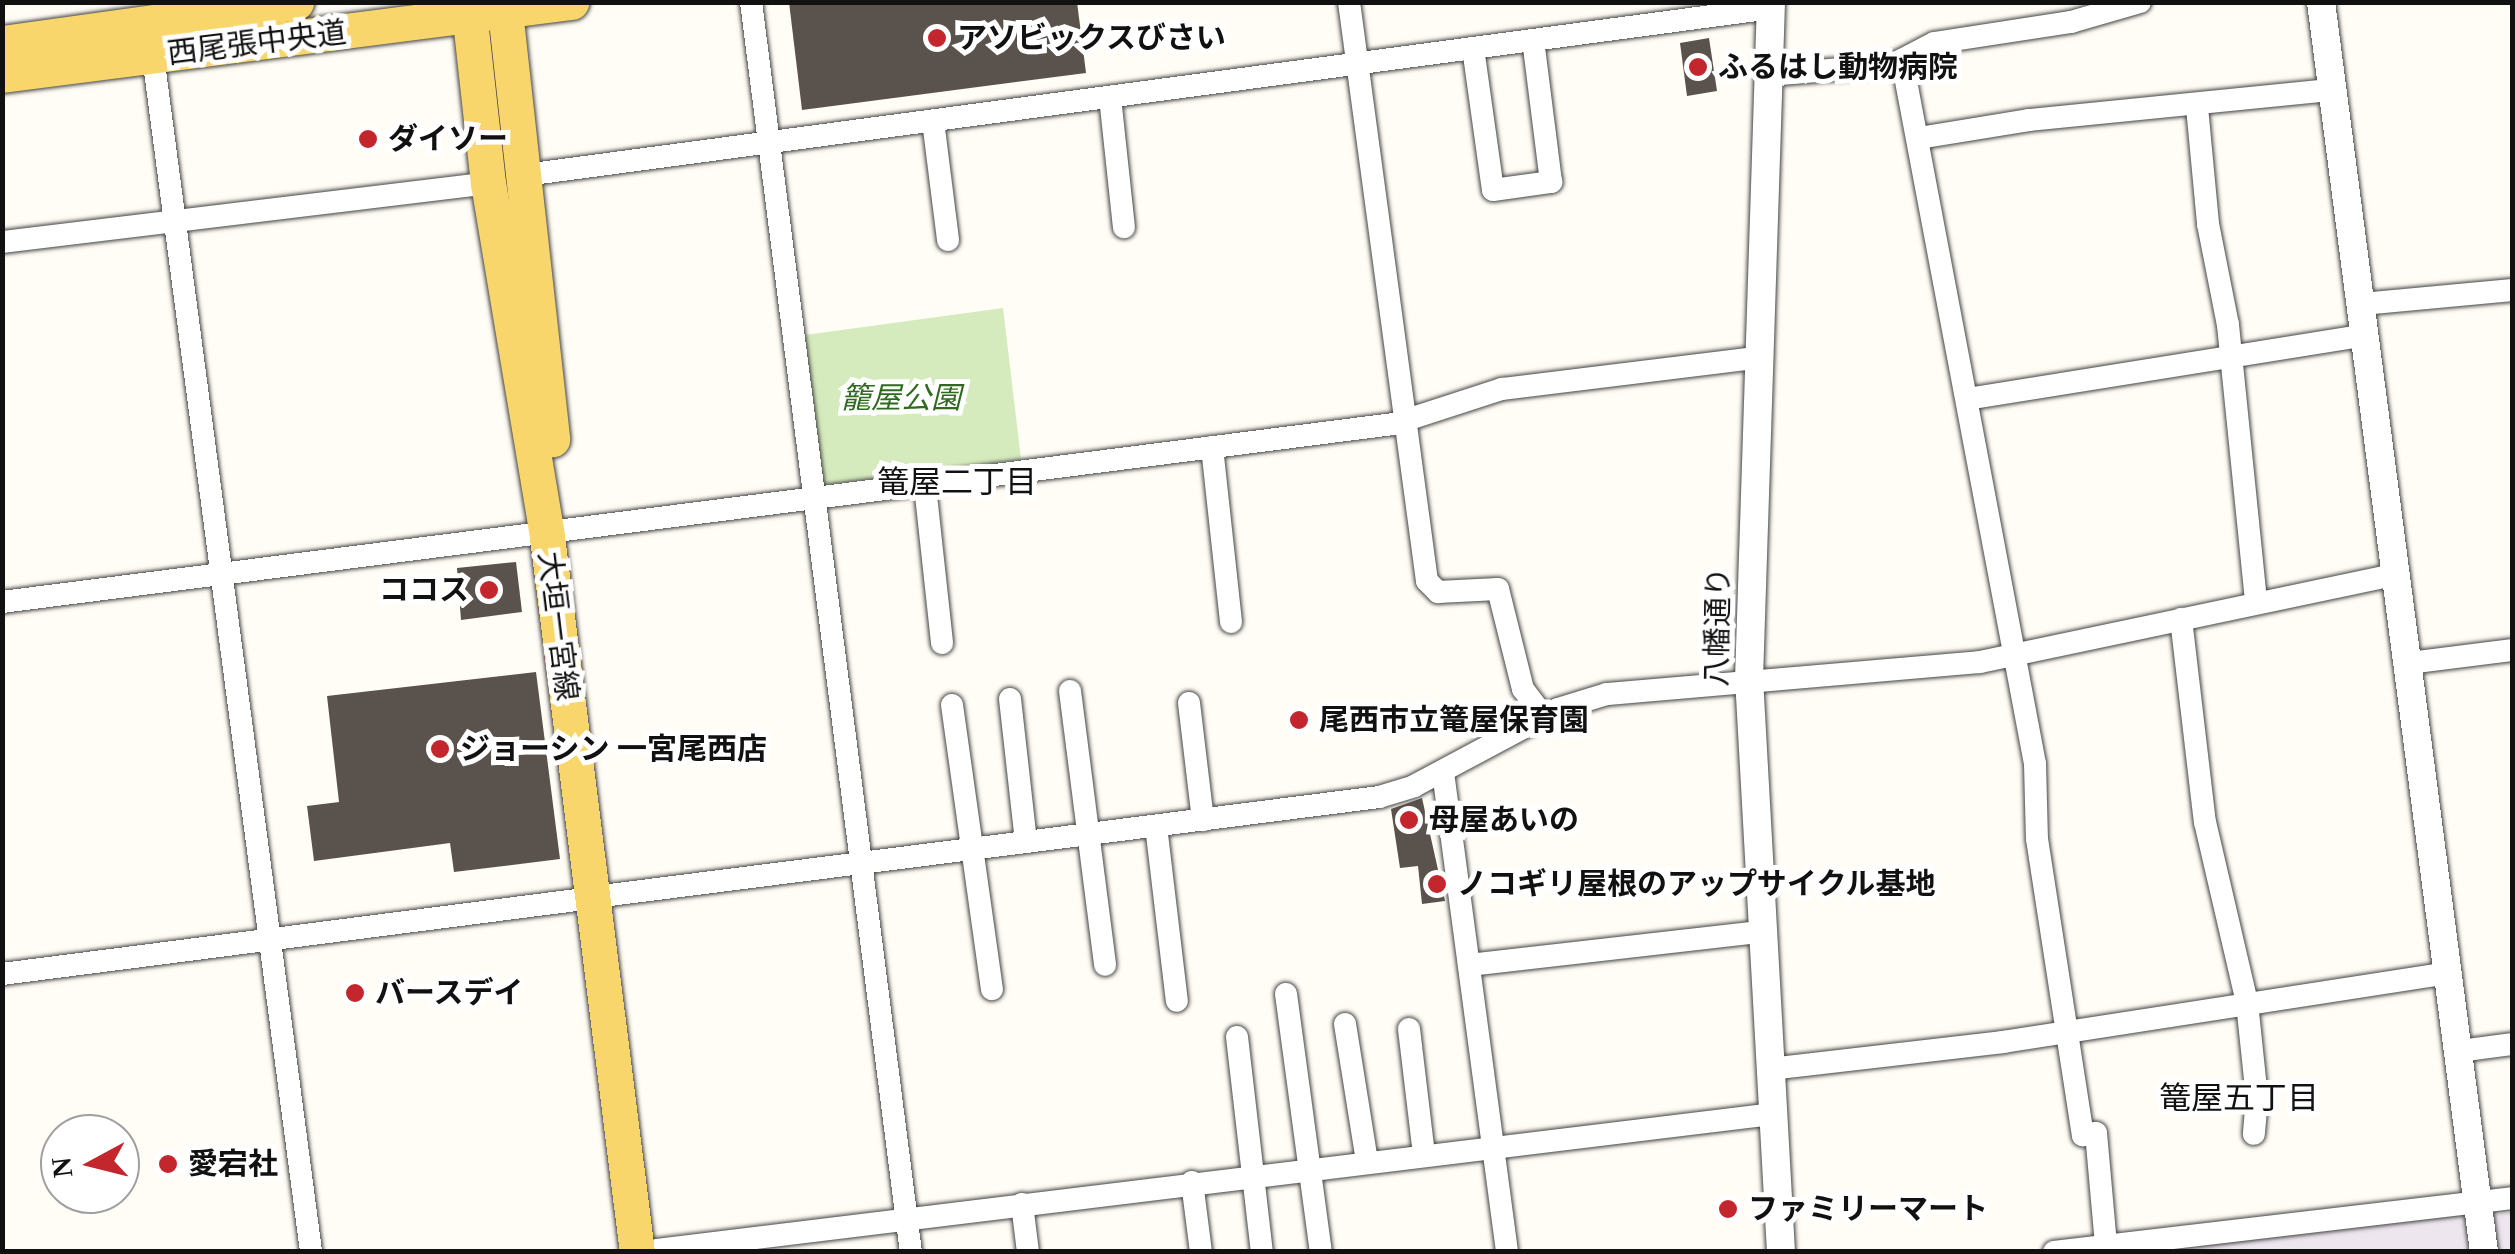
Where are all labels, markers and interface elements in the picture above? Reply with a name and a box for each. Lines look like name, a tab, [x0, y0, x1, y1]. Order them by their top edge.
street label: 西尾張中央道	[165, 14, 349, 72]
place label: アソビックスびさい	[957, 20, 1227, 56]
marker: アソビックスびさい	[926, 27, 948, 49]
place label: ふるはし動物病院	[1718, 49, 1958, 85]
marker: ふるはし動物病院	[1687, 56, 1709, 78]
place label: ダイソー	[388, 121, 508, 157]
marker: ダイソー	[357, 128, 379, 150]
park label: 籠屋公園	[841, 380, 961, 416]
district label: 篭屋二丁目	[877, 463, 1037, 501]
street label: 大垣一宮線	[531, 549, 585, 703]
street label: 八幡通り	[1699, 567, 1737, 687]
place label: ココス	[379, 572, 469, 608]
marker: ココス	[478, 579, 500, 601]
place label: 尾西市立篭屋保育園	[1319, 702, 1589, 738]
marker: 尾西市立篭屋保育園	[1288, 709, 1310, 731]
place label: ジョーシン 一宮尾西店	[460, 731, 767, 767]
marker: ジョーシン 一宮尾西店	[429, 738, 451, 760]
place label: 母屋あいの	[1429, 802, 1579, 838]
marker: 母屋あいの	[1398, 809, 1420, 831]
place label: ノコギリ屋根のアップサイクル基地	[1457, 866, 1937, 902]
marker: ノコギリ屋根のアップサイクル基地	[1426, 873, 1448, 895]
place label: バースデイ	[375, 975, 525, 1011]
marker: バースデイ	[344, 982, 366, 1004]
district label: 篭屋五丁目	[2159, 1079, 2319, 1117]
north arrow	[40, 1114, 140, 1214]
place label: 愛宕社	[188, 1146, 278, 1182]
marker: 愛宕社	[157, 1153, 179, 1175]
text: N	[45, 1156, 78, 1179]
place label: ファミリーマート	[1748, 1191, 1988, 1227]
marker: ファミリーマート	[1717, 1198, 1739, 1220]

